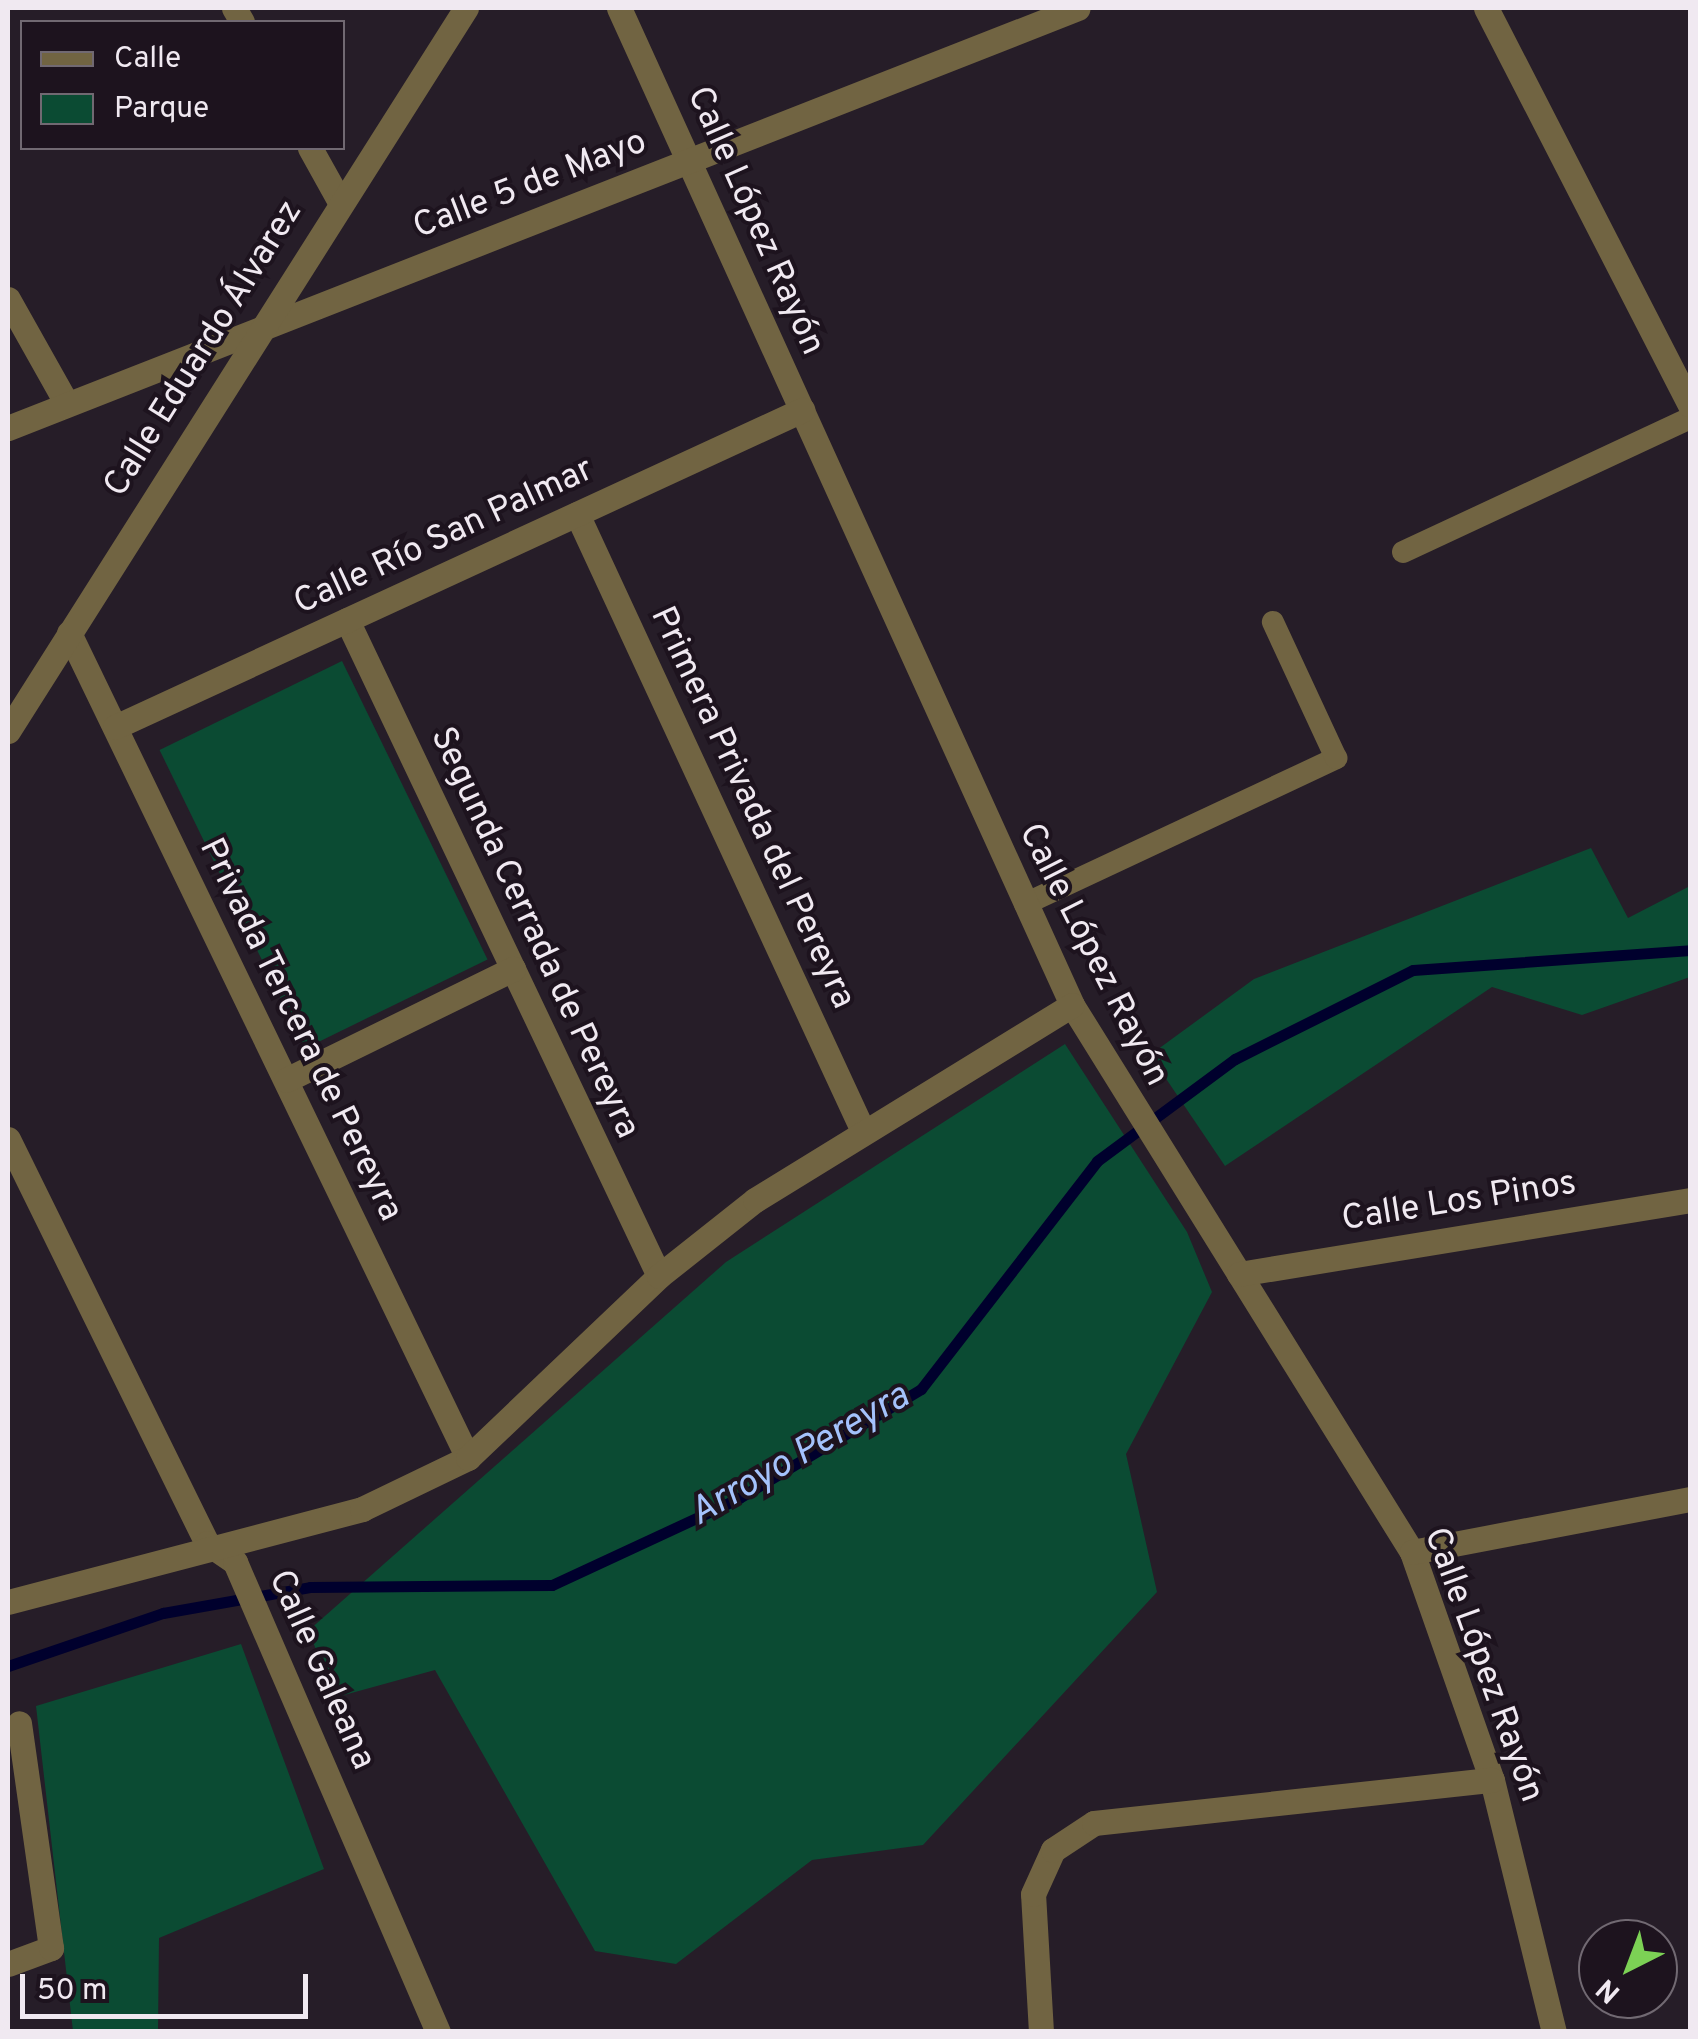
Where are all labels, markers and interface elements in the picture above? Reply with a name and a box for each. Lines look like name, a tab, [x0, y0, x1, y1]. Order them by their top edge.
legend	[20, 20, 345, 150]
text: Calle	[114, 41, 181, 78]
street label: Calle López Rayón	[677, 80, 833, 362]
text: Parque	[114, 91, 209, 128]
street label: Calle 5 de Mayo	[407, 121, 653, 249]
street label: Calle Eduardo Álvarez	[95, 193, 313, 505]
street label: Calle Río San Palmar	[288, 449, 600, 625]
street label: Primera Privada del Pereyra	[640, 600, 864, 1016]
street label: Segunda Cerrada de Pereyra	[420, 721, 648, 1145]
street label: Calle López Rayón	[1009, 817, 1177, 1093]
street label: Privada Tercera de Pereyra	[189, 831, 411, 1229]
street label: Calle Los Pinos	[1339, 1163, 1579, 1241]
water label: Arroyo Pereyra	[682, 1375, 918, 1537]
street label: Calle López Rayón	[1414, 1522, 1552, 1808]
street label: Calle Galeana	[258, 1564, 384, 1776]
north arrow	[1578, 1919, 1678, 2019]
scale bar	[25, 1954, 312, 2016]
text: N	[1590, 1970, 1629, 2010]
text: 50 m	[37, 1973, 107, 2010]

